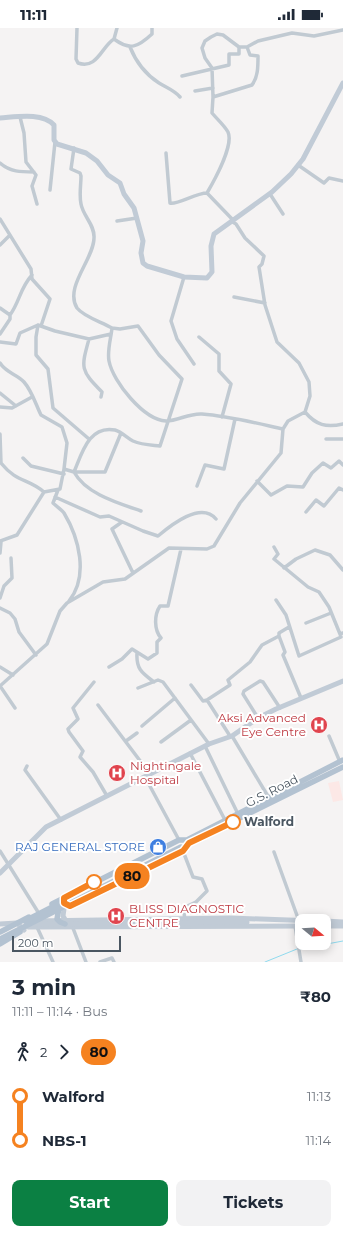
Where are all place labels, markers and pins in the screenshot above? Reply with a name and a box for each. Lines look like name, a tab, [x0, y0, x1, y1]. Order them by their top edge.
place label: Aksi Advanced Eye Centre	[218, 710, 306, 739]
hospital icon: Aksi Advanced Eye Centre	[309, 715, 329, 735]
place label: Nightingale Hospital	[130, 758, 201, 787]
hospital icon: Nightingale Hospital	[107, 763, 127, 783]
marker: Walford	[225, 814, 241, 830]
place label: Walford	[244, 814, 294, 829]
shop icon: RAJ GENERAL STORE	[148, 837, 168, 857]
place label: RAJ GENERAL STORE	[15, 839, 145, 854]
unlabelled marker	[86, 874, 102, 890]
place label: BLISS DIAGNOSTIC CENTRE	[129, 901, 245, 930]
hospital icon: BLISS DIAGNOSTIC CENTRE	[106, 906, 126, 926]

